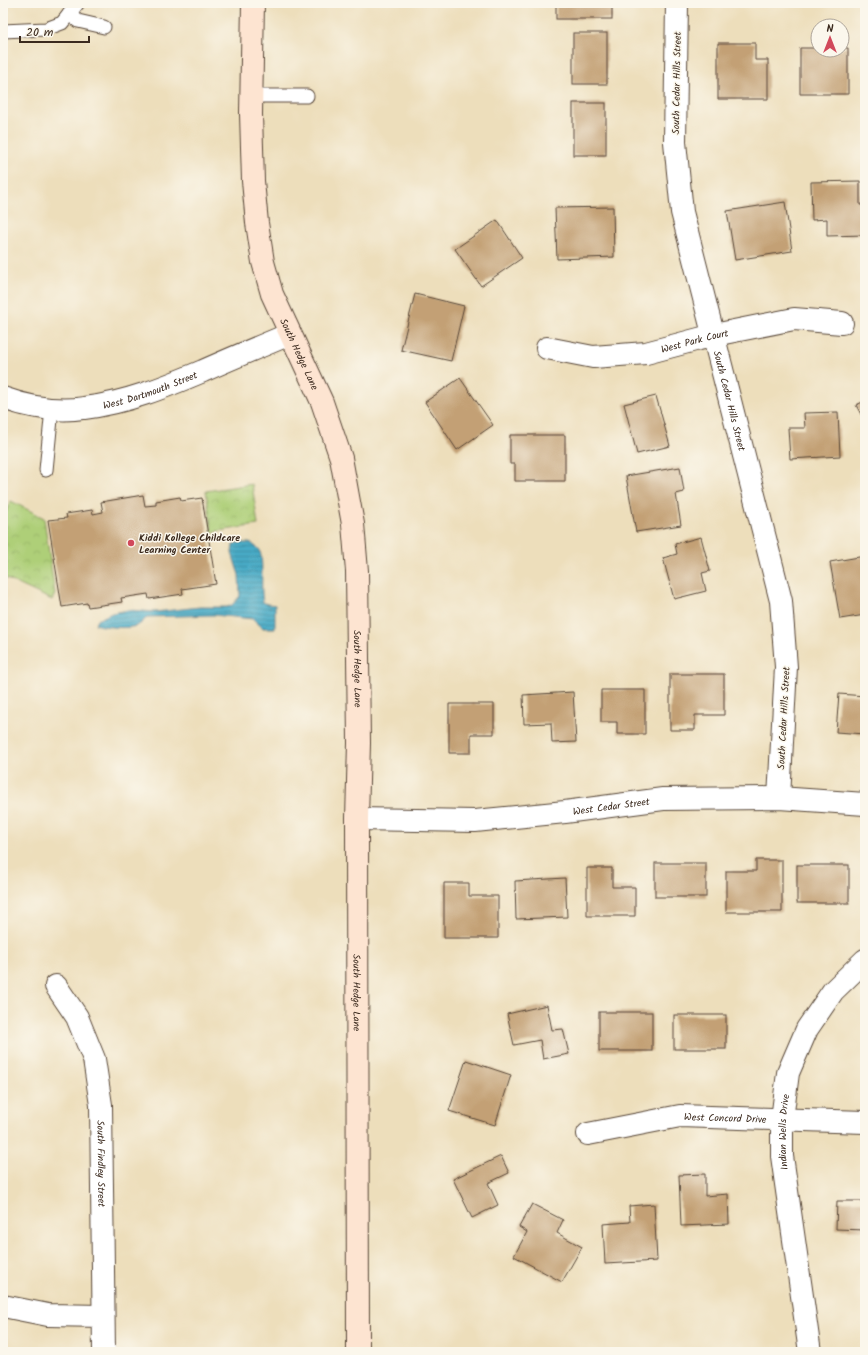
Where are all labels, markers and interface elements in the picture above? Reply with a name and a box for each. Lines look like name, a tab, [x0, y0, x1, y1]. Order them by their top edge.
scale bar	[20, 18, 89, 44]
north arrow	[810, 18, 850, 58]
text: N	[827, 20, 834, 38]
text: 20 m	[26, 23, 54, 42]
street label: South Cedar Hills Street	[668, 31, 686, 135]
street label: South Hedge Lane	[275, 316, 323, 393]
street label: West Park Court	[659, 325, 730, 358]
street label: South Cedar Hills Street	[709, 349, 750, 453]
street label: West Dartmouth Street	[102, 367, 200, 414]
place label: Kiddi Kollege Childcare Learning Center	[139, 530, 240, 558]
marker: Kiddi Kollege Childcare Learning Center	[126, 538, 136, 548]
street label: South Hedge Lane	[349, 630, 366, 708]
street label: South Cedar Hills Street	[773, 666, 795, 770]
street label: West Cedar Street	[572, 794, 651, 820]
street label: South Hedge Lane	[348, 954, 364, 1032]
street label: Indian Wells Drive	[775, 1093, 794, 1171]
street label: West Concord Drive	[684, 1109, 767, 1128]
street label: South Findley Street	[92, 1120, 109, 1207]

